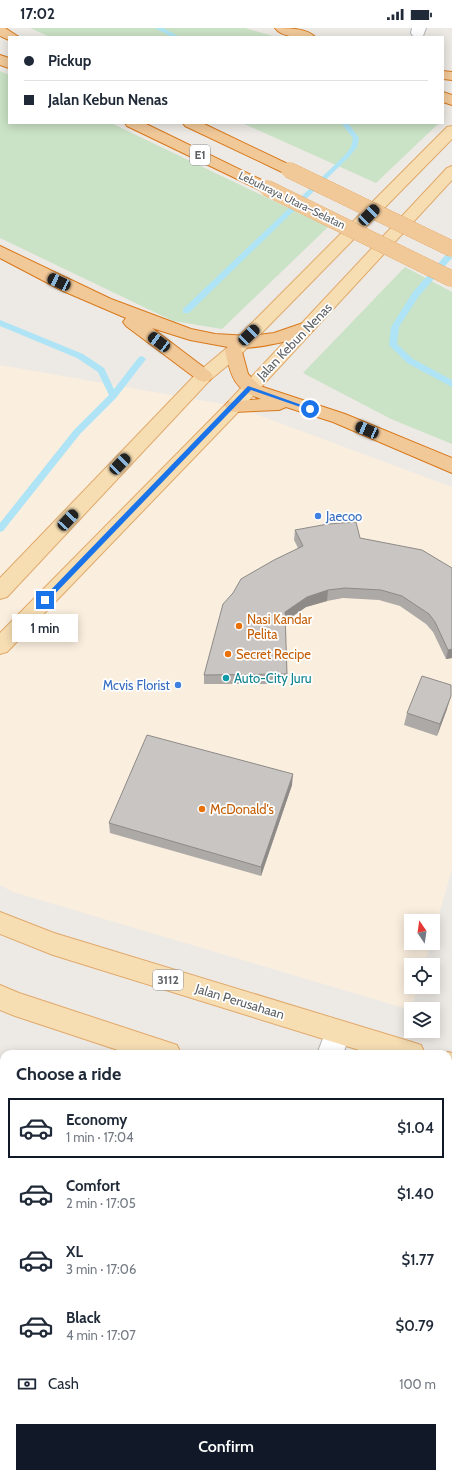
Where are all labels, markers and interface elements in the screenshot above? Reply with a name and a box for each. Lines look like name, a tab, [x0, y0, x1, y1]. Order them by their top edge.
text: 17:02	[20, 5, 55, 23]
text: Pickup	[48, 52, 91, 70]
text: Jalan Kebun Nenas	[48, 91, 168, 109]
road number: E1	[190, 145, 210, 165]
street label: Lebuhraya Utara–Selatan	[236, 168, 348, 232]
car	[356, 202, 382, 228]
car	[46, 271, 72, 293]
street label: Jalan Kebun Nenas	[252, 299, 335, 384]
car	[236, 322, 262, 348]
car	[146, 330, 172, 354]
route start	[301, 400, 319, 418]
car	[354, 420, 380, 440]
car	[107, 451, 133, 477]
car	[55, 507, 81, 533]
place label: Jaecoo	[325, 508, 362, 524]
marker: Jaecoo	[313, 511, 323, 521]
route end	[36, 591, 54, 609]
place label: Nasi Kandar Pelita	[247, 611, 313, 642]
callout: 1 min	[12, 614, 78, 642]
text: 1 min	[30, 620, 60, 636]
marker: Nasi Kandar Pelita	[234, 621, 244, 631]
place label: Secret Recipe	[236, 646, 311, 662]
marker: Secret Recipe	[223, 649, 233, 659]
place label: Auto-City Juru	[234, 670, 312, 686]
marker: Auto-City Juru	[221, 673, 231, 683]
place label: Mcvis Florist	[103, 677, 171, 693]
marker: Mcvis Florist	[173, 680, 183, 690]
place label: McDonald's	[210, 801, 275, 817]
marker: McDonald's	[197, 804, 207, 814]
north arrow	[404, 914, 440, 950]
map controls	[404, 914, 440, 1038]
button: locate	[404, 958, 440, 994]
road number: 3112	[153, 970, 183, 990]
street label: Jalan Perusahaan	[193, 980, 286, 1022]
button: layers	[404, 1002, 440, 1038]
text: Choose a ride	[16, 1063, 121, 1085]
icon: car	[18, 1110, 54, 1146]
text: Economy	[66, 1111, 127, 1129]
text: $1.04	[397, 1119, 434, 1137]
text: 1 min · 17:04	[66, 1129, 134, 1145]
icon: car	[18, 1176, 54, 1212]
text: Comfort	[66, 1177, 120, 1195]
text: $1.40	[397, 1185, 434, 1203]
text: 2 min · 17:05	[66, 1195, 136, 1211]
icon: car	[18, 1242, 54, 1278]
text: XL	[66, 1243, 83, 1261]
text: $1.77	[401, 1251, 434, 1269]
text: 3 min · 17:06	[66, 1261, 136, 1277]
icon: car	[18, 1308, 54, 1344]
text: Black	[66, 1309, 101, 1327]
text: $0.79	[396, 1317, 434, 1335]
text: 4 min · 17:07	[66, 1327, 136, 1343]
icon: cash	[16, 1373, 38, 1395]
text: Cash	[48, 1375, 79, 1393]
text: 100 m	[399, 1376, 436, 1392]
button: Confirm	[16, 1424, 436, 1470]

